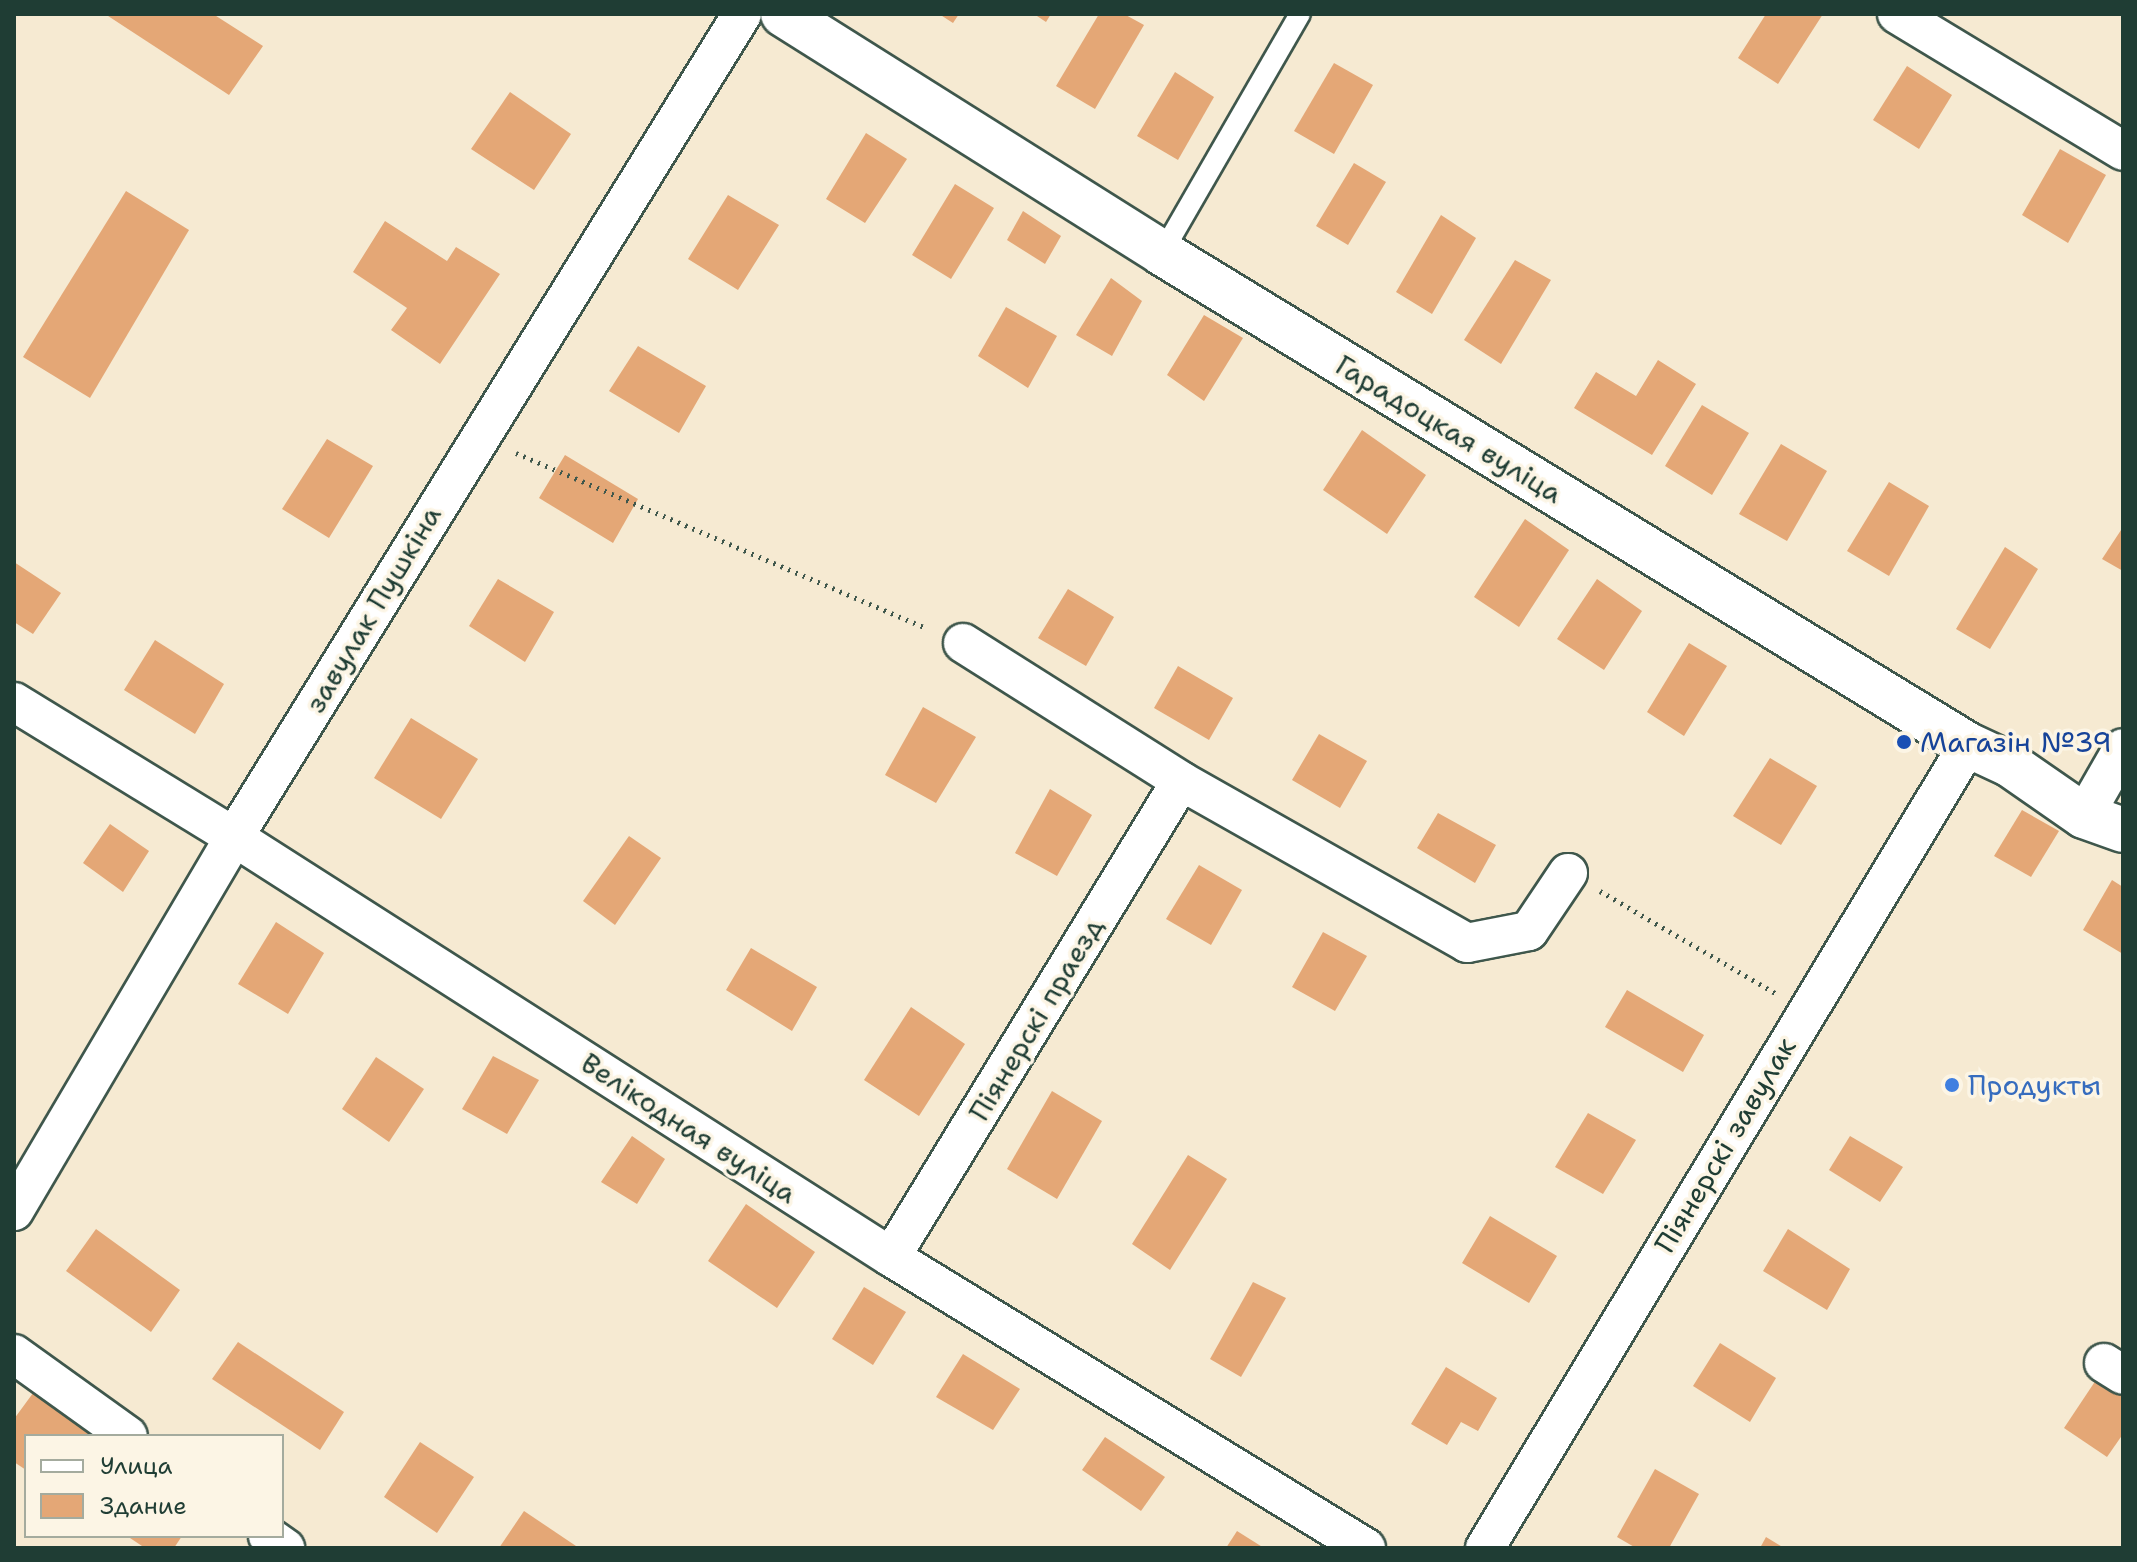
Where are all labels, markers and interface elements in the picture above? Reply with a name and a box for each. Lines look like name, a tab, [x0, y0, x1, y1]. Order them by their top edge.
street label: Гарадоцкая вуліца	[1330, 348, 1568, 510]
street label: завулак Пушкіна	[298, 500, 448, 718]
place label: Магазін №39	[1920, 725, 2112, 759]
marker: Магазін №39	[1895, 733, 1913, 751]
street label: Піянерскі праезд	[962, 911, 1110, 1127]
street label: Піянерскі завулак	[1647, 1031, 1803, 1259]
street label: Велікодная вуліца	[575, 1046, 803, 1210]
place label: Продукты	[1968, 1068, 2101, 1102]
marker: Продукты	[1943, 1076, 1961, 1094]
legend	[24, 1434, 284, 1538]
text: Улица	[100, 1450, 173, 1482]
text: Здание	[100, 1490, 187, 1522]

